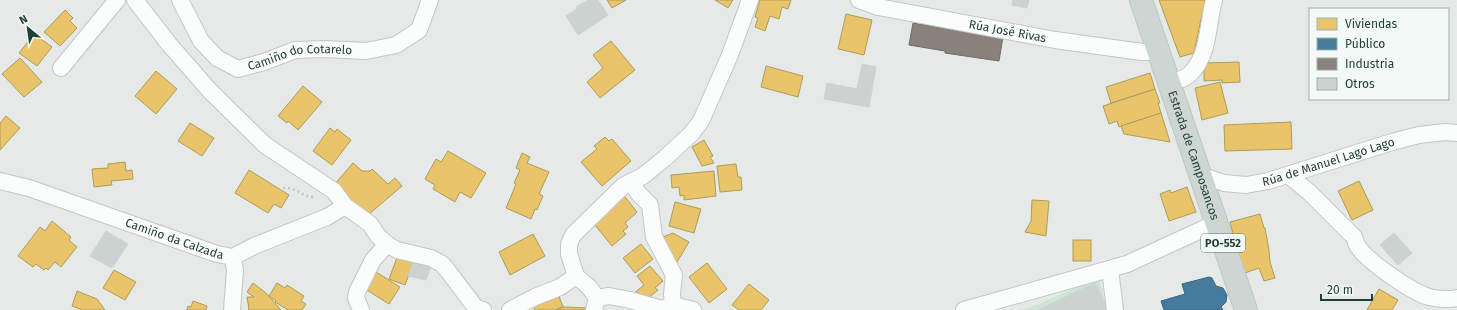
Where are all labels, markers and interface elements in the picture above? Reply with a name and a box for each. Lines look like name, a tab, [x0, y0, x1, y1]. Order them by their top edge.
north arrow	[8, 8, 48, 48]
legend	[1309, 8, 1449, 100]
text: N	[17, 12, 30, 27]
street label: Rúa José Rivas	[968, 17, 1048, 45]
text: Viviendas	[1345, 17, 1398, 31]
text: Público	[1345, 37, 1385, 51]
street label: Camiño do Cotarelo	[246, 42, 353, 73]
text: Industria	[1345, 57, 1394, 71]
text: Otros	[1345, 77, 1375, 91]
street label: Estrada de Camposancos	[1165, 89, 1222, 222]
street label: Rúa de Manuel Lago Lago	[1261, 135, 1396, 189]
street label: Camiño da Calzada	[124, 215, 225, 262]
road number: PO-552	[1201, 234, 1245, 252]
scale bar	[1321, 276, 1372, 302]
text: 20 m	[1327, 283, 1353, 297]

